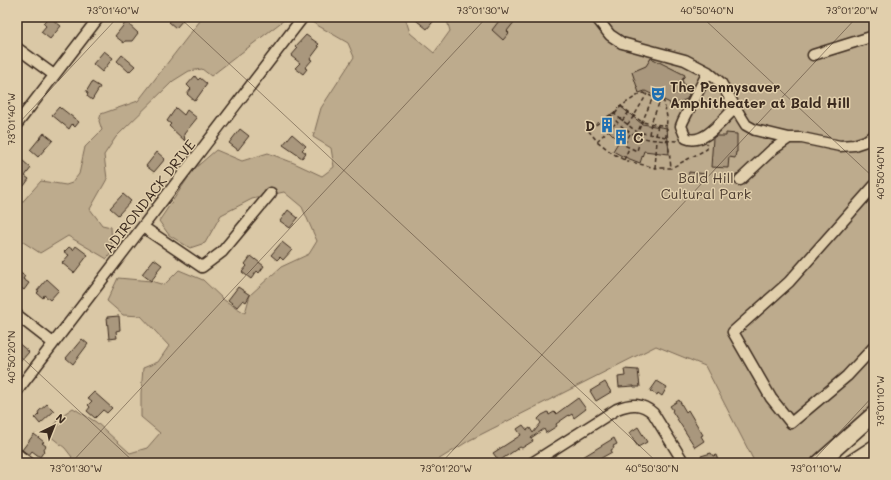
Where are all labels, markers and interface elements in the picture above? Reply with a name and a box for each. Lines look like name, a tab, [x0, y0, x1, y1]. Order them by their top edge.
text: 73°01'40"W	[87, 3, 139, 17]
text: 73°01'30"W	[457, 3, 509, 17]
text: 40°50'40"N	[680, 3, 734, 17]
text: 73°01'20"W	[826, 3, 878, 17]
place label: The Pennysaver Amphitheater at Bald Hill	[670, 77, 850, 112]
theatre icon: The Pennysaver Amphitheater at Bald Hill	[649, 85, 667, 103]
text: 73°01'40"W	[4, 93, 18, 145]
place label: D	[585, 116, 595, 135]
building icon: D	[598, 116, 616, 134]
building icon: C	[612, 128, 630, 146]
place label: C	[633, 128, 643, 147]
street label: ADIRONDACK DRIVE	[99, 135, 199, 257]
text: 40°50'40"N	[873, 146, 887, 200]
park label: Bald Hill Cultural Park	[661, 168, 751, 203]
text: 40°50'20"N	[4, 331, 18, 383]
text: 73°01'10"W	[873, 375, 887, 427]
north arrow	[34, 406, 74, 446]
text: N	[53, 410, 69, 427]
text: 73°01'30"W	[50, 461, 102, 475]
text: 73°01'20"W	[420, 461, 472, 475]
text: 40°50'30"N	[625, 461, 679, 475]
text: 73°01'10"W	[790, 461, 842, 475]

